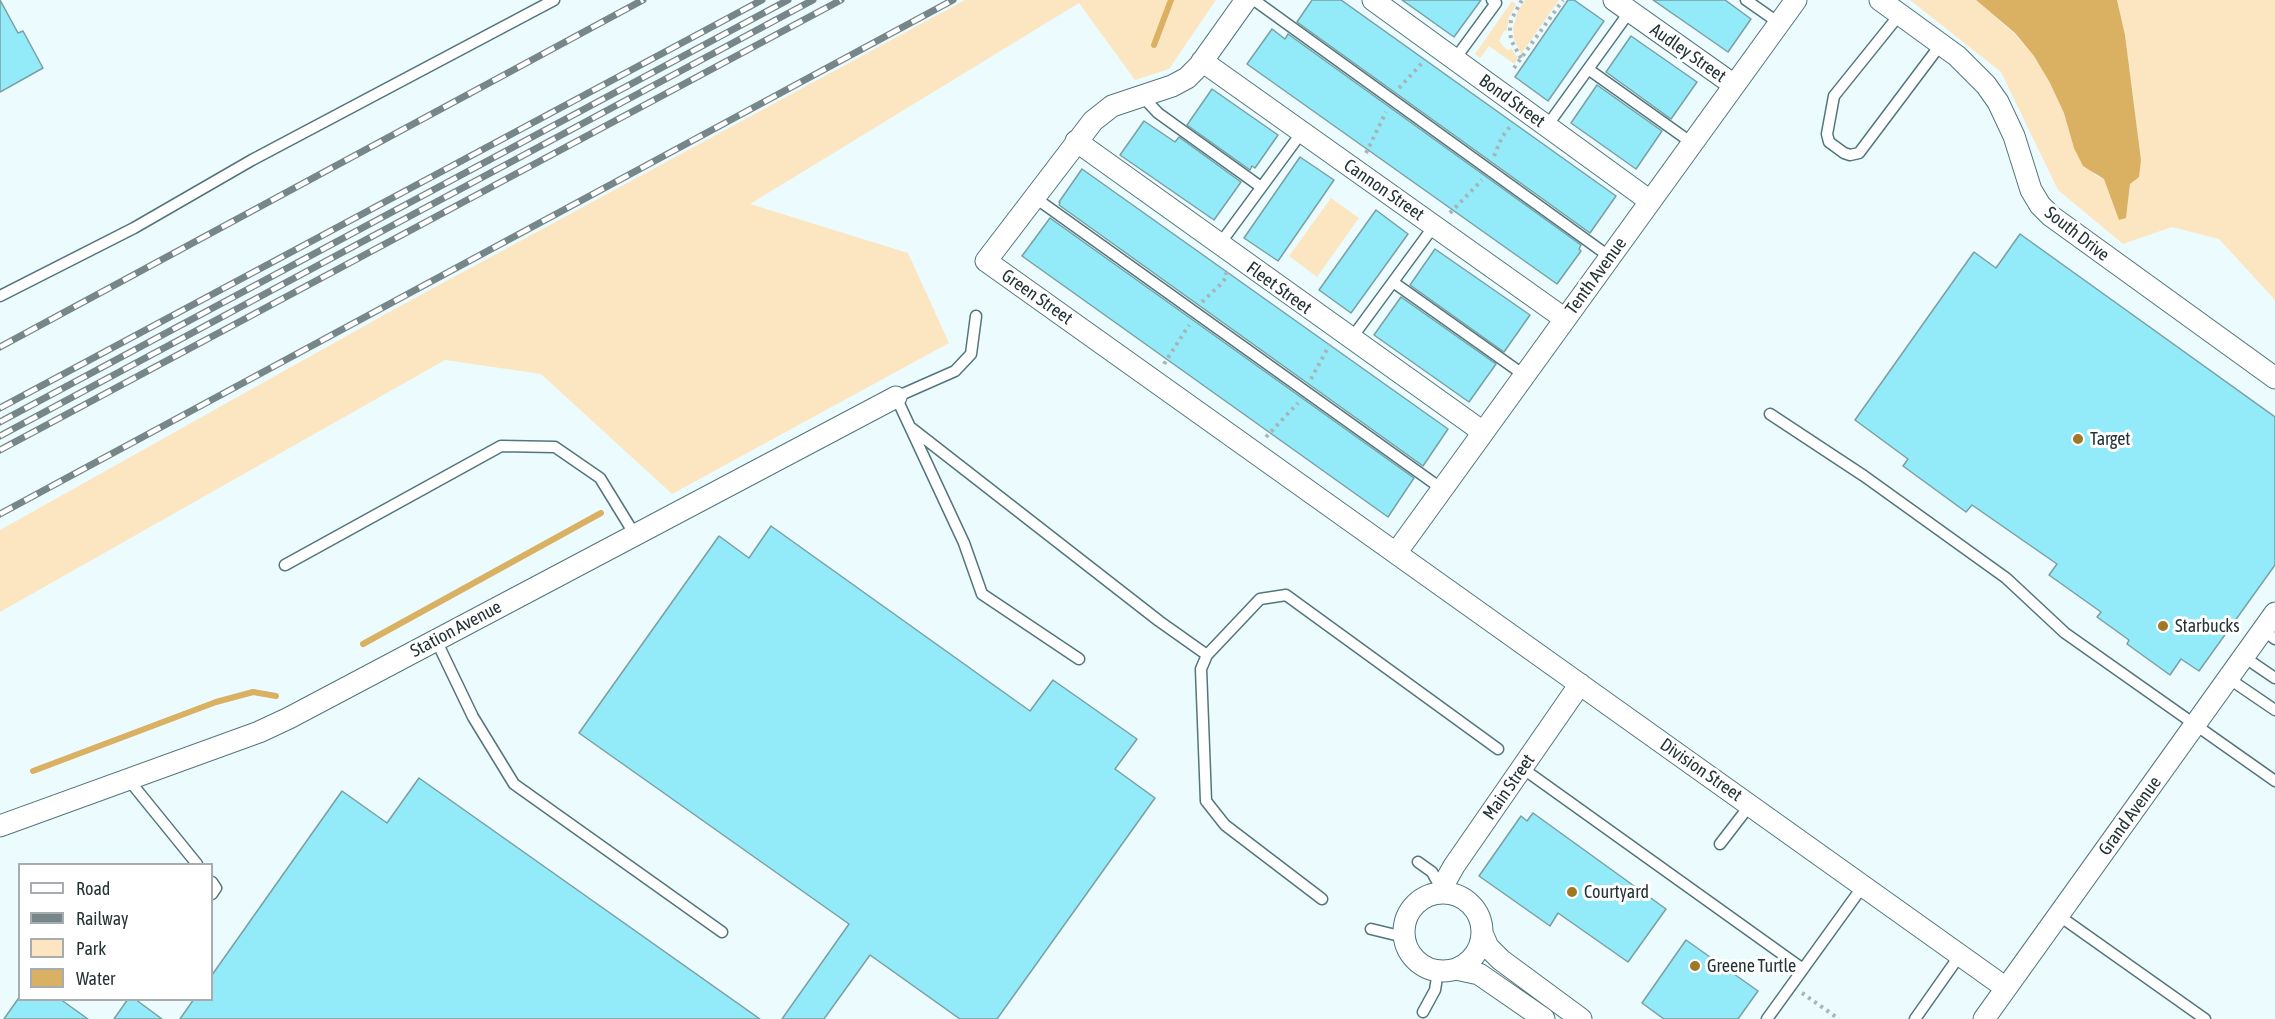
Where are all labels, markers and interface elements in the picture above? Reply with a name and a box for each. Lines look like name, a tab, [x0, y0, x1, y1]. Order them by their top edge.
street label: Audley Street	[1646, 19, 1730, 87]
street label: Bond Street	[1475, 70, 1549, 132]
street label: Cannon Street	[1340, 154, 1428, 226]
street label: South Drive	[2040, 202, 2114, 266]
street label: Tenth Avenue	[1561, 233, 1631, 319]
street label: Fleet Street	[1242, 257, 1316, 319]
street label: Green Street	[997, 265, 1077, 329]
place label: Target	[2090, 428, 2131, 450]
marker: Target	[2071, 432, 2085, 446]
street label: Station Avenue	[407, 596, 505, 662]
place label: Starbucks	[2175, 615, 2240, 637]
marker: Starbucks	[2156, 619, 2170, 633]
street label: Division Street	[1656, 734, 1746, 806]
street label: Main Street	[1479, 750, 1539, 824]
street label: Grand Avenue	[2094, 772, 2166, 860]
legend	[18, 863, 213, 1001]
text: Road	[76, 878, 110, 899]
place label: Courtyard	[1584, 881, 1649, 903]
marker: Courtyard	[1565, 885, 1579, 899]
text: Railway	[76, 908, 128, 929]
text: Park	[76, 938, 106, 959]
place label: Greene Turtle	[1707, 955, 1796, 977]
marker: Greene Turtle	[1688, 959, 1702, 973]
text: Water	[76, 968, 115, 989]

